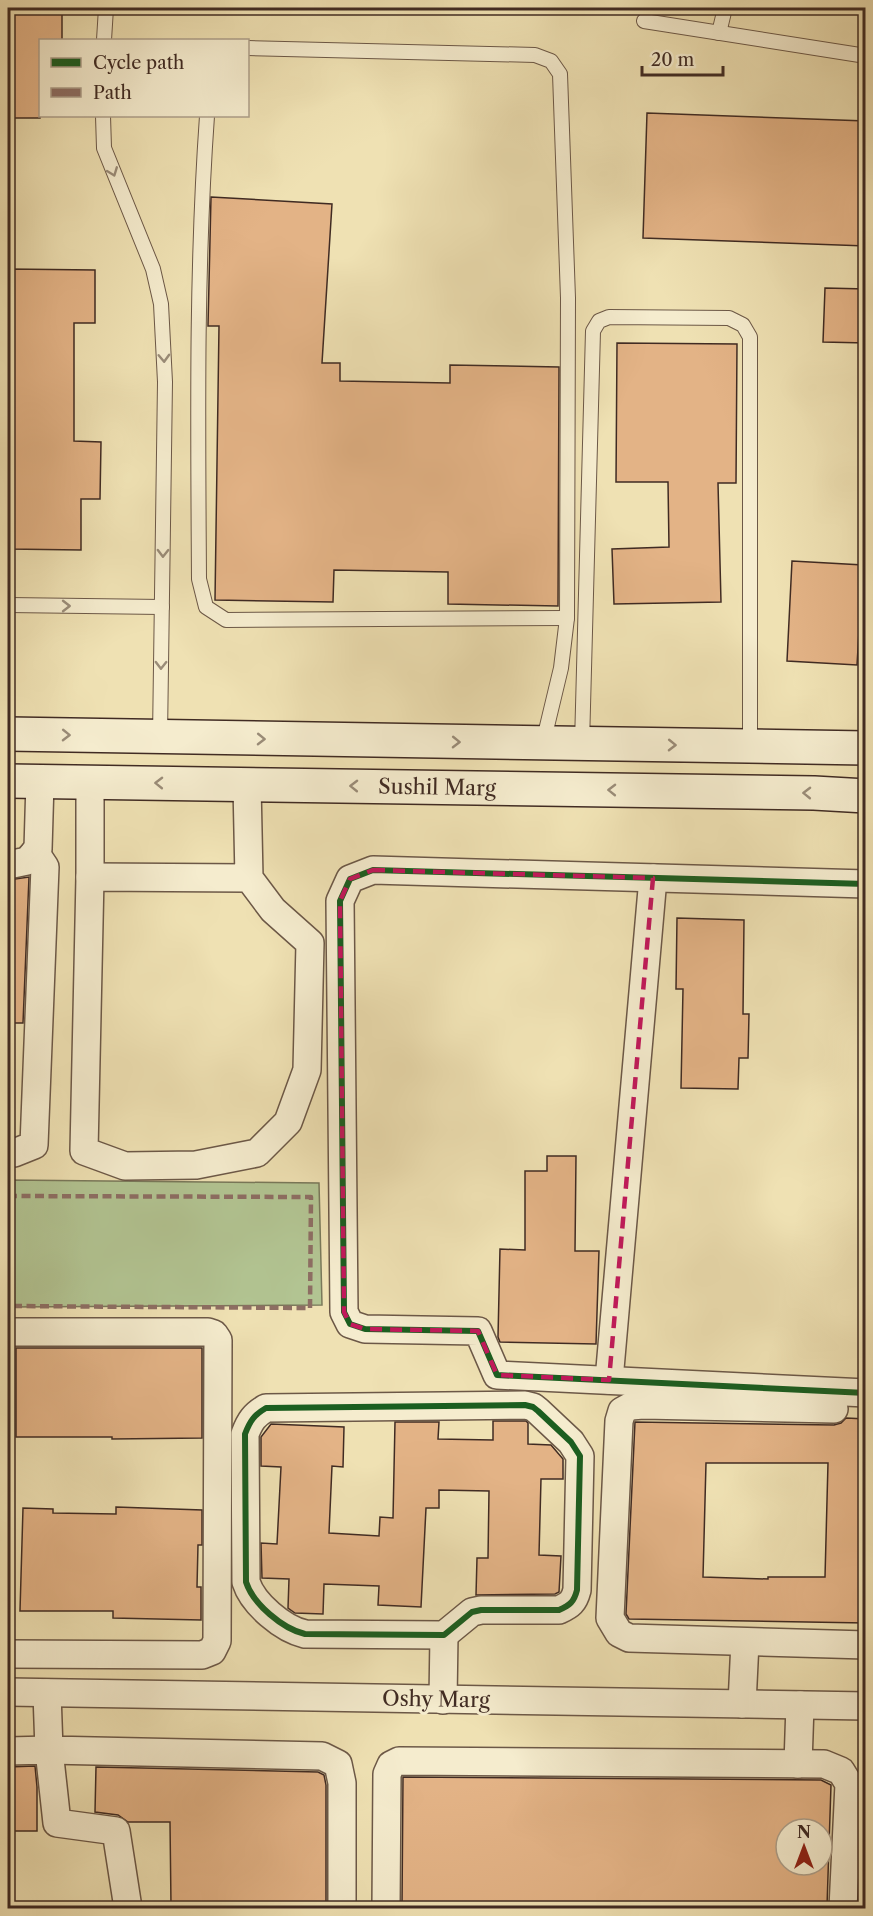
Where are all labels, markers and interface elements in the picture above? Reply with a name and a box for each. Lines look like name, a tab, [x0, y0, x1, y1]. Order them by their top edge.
legend	[39, 39, 249, 117]
scale bar	[642, 39, 723, 77]
text: 20 m	[651, 49, 695, 71]
text: Cycle path	[93, 52, 184, 74]
text: Path	[93, 82, 132, 104]
one-way arrow	[105, 167, 118, 177]
one-way arrow	[158, 354, 170, 363]
one-way arrow	[156, 549, 169, 558]
one-way arrow	[61, 600, 70, 612]
one-way arrow	[155, 661, 167, 670]
one-way arrow	[61, 729, 70, 742]
one-way arrow	[256, 732, 265, 745]
one-way arrow	[451, 735, 460, 748]
one-way arrow	[667, 739, 676, 751]
street label: Sushil Marg	[378, 773, 497, 801]
one-way arrow	[155, 777, 164, 790]
one-way arrow	[350, 780, 359, 792]
one-way arrow	[608, 784, 617, 796]
one-way arrow	[803, 787, 812, 799]
street label: Oshy Marg	[382, 1686, 491, 1712]
north arrow	[774, 1817, 834, 1877]
text: N	[797, 1822, 811, 1842]

